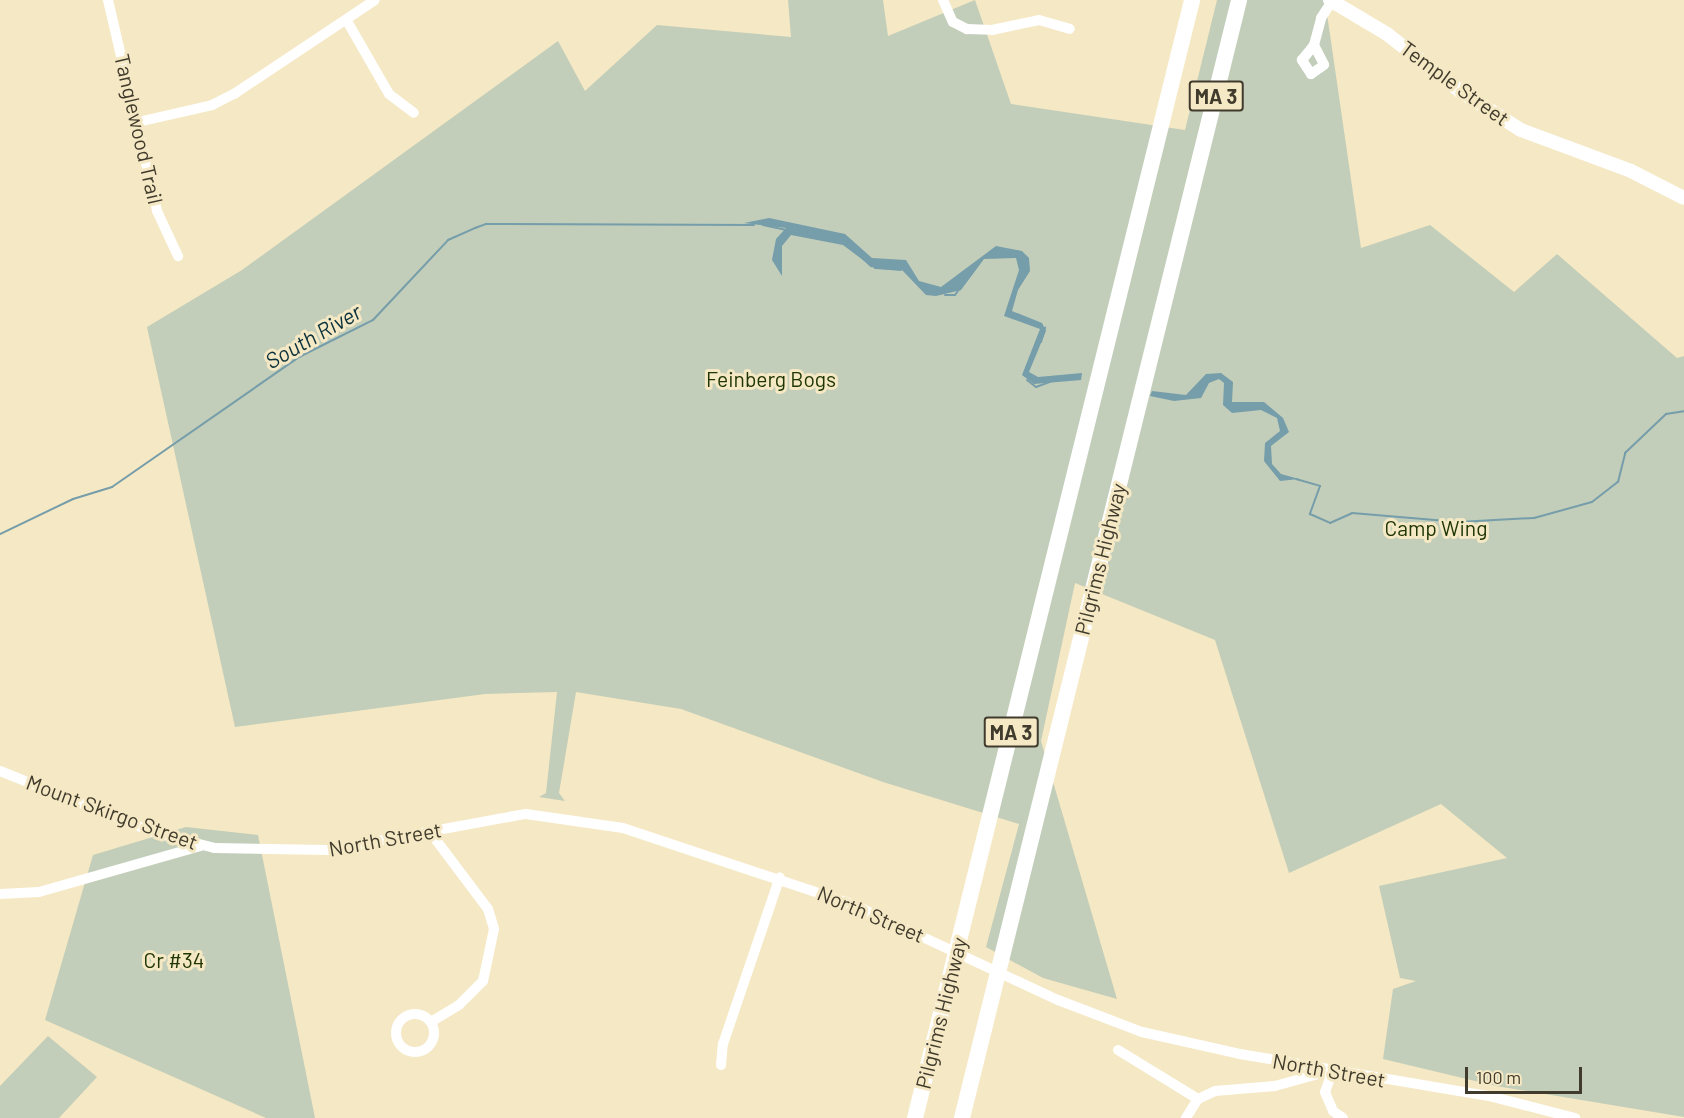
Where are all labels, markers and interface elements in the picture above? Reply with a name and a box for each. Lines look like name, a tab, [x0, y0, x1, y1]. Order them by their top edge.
street label: Temple Street	[1396, 35, 1514, 131]
street label: Tanglewood Trail	[109, 51, 169, 207]
road number: MA 3	[1188, 79, 1244, 113]
water label: South River	[260, 298, 366, 374]
park label: Feinberg Bogs	[706, 366, 836, 392]
street label: Pilgrims Highway	[1069, 481, 1131, 637]
park label: Camp Wing	[1385, 515, 1487, 541]
road number: MA 3	[982, 715, 1040, 749]
street label: Mount Skirgo Street	[23, 769, 201, 855]
street label: North Street	[327, 817, 443, 861]
street label: North Street	[814, 880, 928, 948]
street label: Pilgrims Highway	[910, 935, 972, 1091]
park label: Cr #34	[144, 947, 204, 973]
street label: North Street	[1271, 1048, 1387, 1092]
scale bar	[1468, 1055, 1585, 1093]
text: 100 m	[1476, 1066, 1521, 1088]

